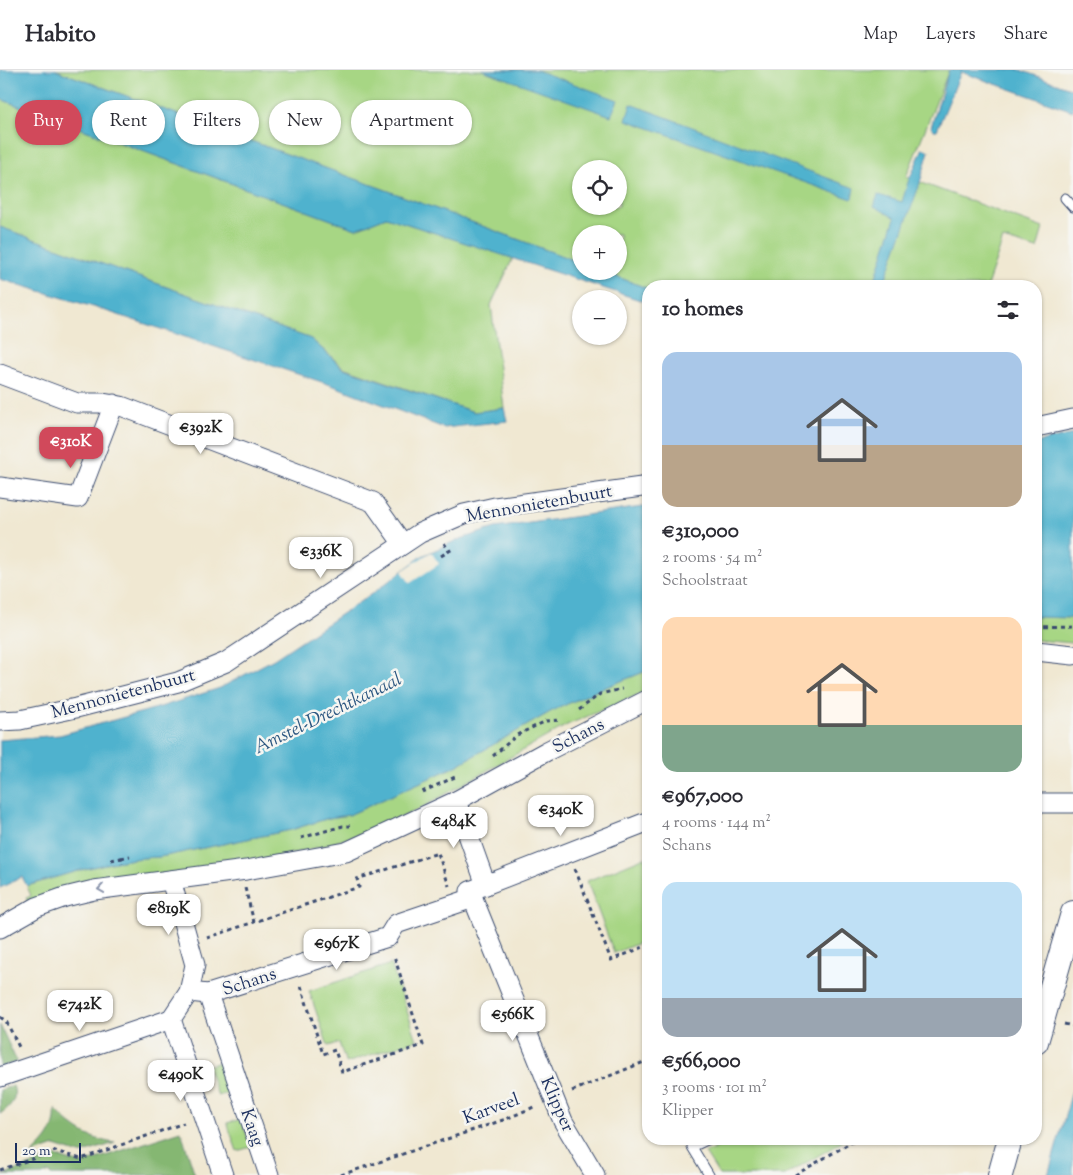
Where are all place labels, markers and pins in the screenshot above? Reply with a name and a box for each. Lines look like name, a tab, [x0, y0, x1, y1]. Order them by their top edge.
pin: €392K	[166, 412, 236, 455]
pin: €310K	[36, 426, 106, 469]
pin: €336K	[286, 536, 356, 579]
pin: €340K	[526, 794, 596, 837]
pin: €484K	[419, 806, 489, 849]
pin: €819K	[134, 894, 204, 936]
pin: €967K	[302, 928, 372, 971]
pin: €742K	[45, 990, 115, 1032]
pin: €566K	[478, 1000, 548, 1042]
pin: €490K	[146, 1060, 216, 1102]

